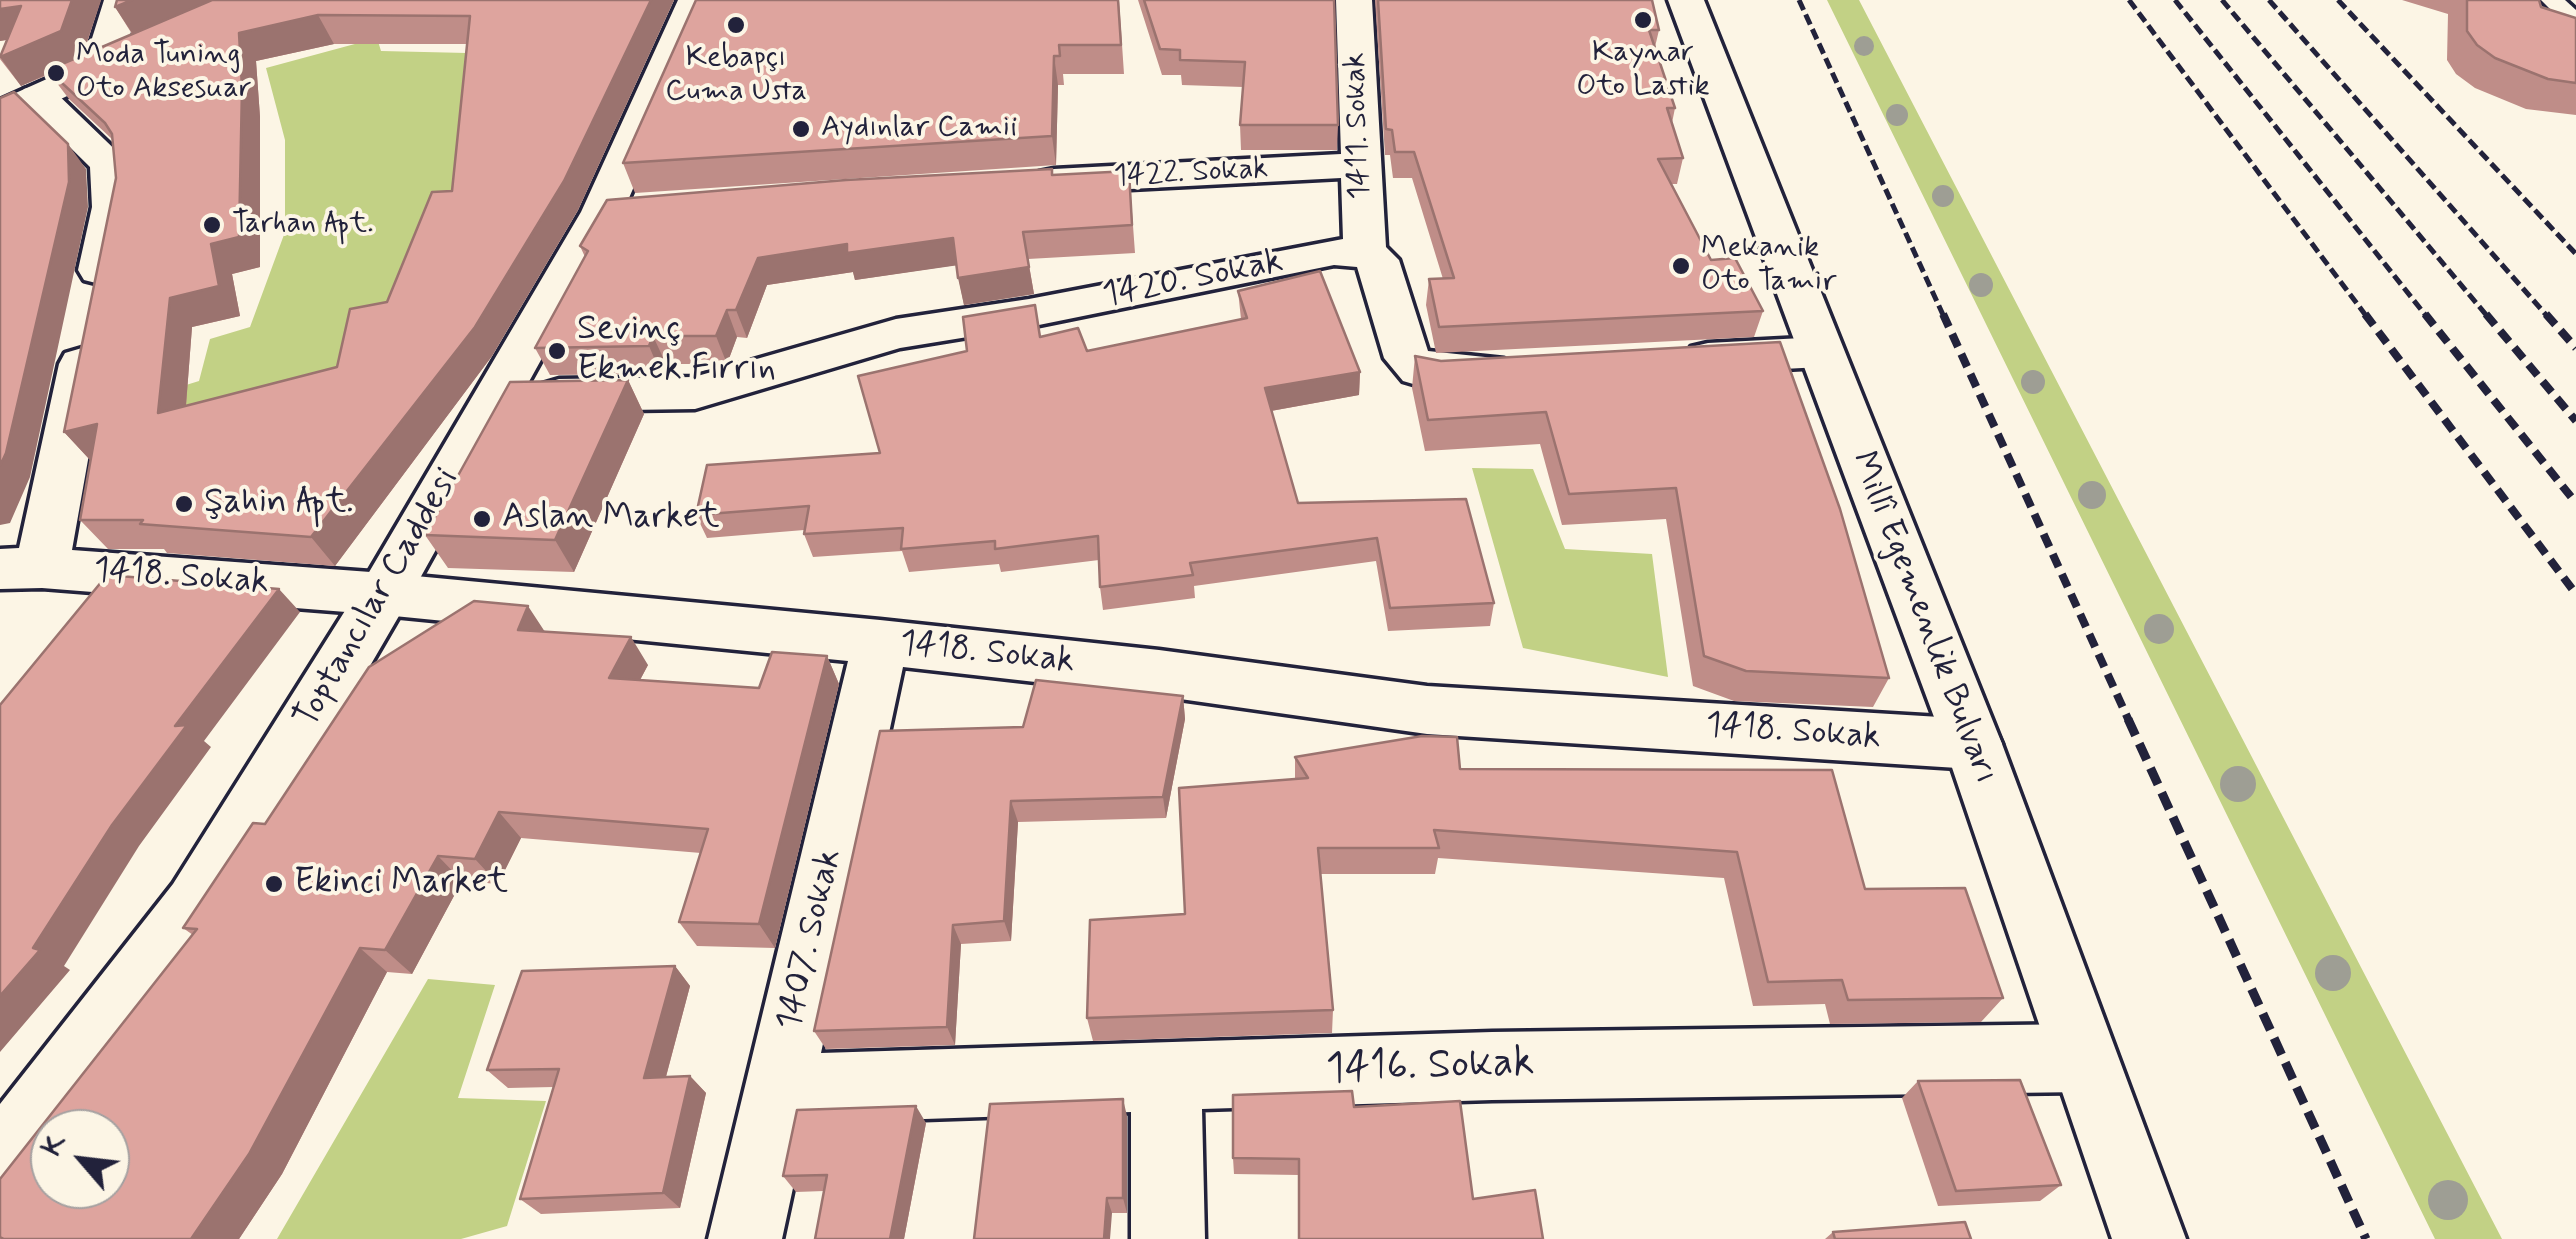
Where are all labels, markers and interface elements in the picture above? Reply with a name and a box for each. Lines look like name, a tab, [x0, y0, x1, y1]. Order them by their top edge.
marker: Kaynar Oto Lastik	[1632, 9, 1654, 31]
marker: Kebapçı Cuma Usta	[725, 14, 747, 36]
place label: Kaynar Oto Lastik	[1576, 36, 1710, 106]
place label: Moda Tuning Oto Aksesuar	[76, 38, 252, 108]
place label: Kebapçı Cuma Usta	[665, 41, 807, 112]
street label: 1411. Sokak	[1338, 52, 1380, 200]
marker: Moda Tuning Oto Aksesuar	[45, 62, 67, 84]
place label: Aydınlar Camii	[821, 111, 1017, 147]
marker: Aydınlar Camii	[790, 118, 812, 140]
street label: 1422. Sokak	[1113, 152, 1269, 196]
place label: Tarhan Apt.	[232, 207, 373, 243]
marker: Tarhan Apt.	[201, 214, 223, 236]
place label: Mekanik Oto Tamir	[1701, 231, 1837, 302]
street label: 1420. Sokak	[1099, 242, 1287, 318]
marker: Mekanik Oto Tamir	[1670, 255, 1692, 277]
place label: Sevinç Ekmek Fırrın	[577, 310, 776, 392]
marker: Sevinç Ekmek Fırrın	[546, 340, 568, 362]
street label: Millî Egemenlik Bulvarı	[1840, 446, 2006, 790]
street label: Toptancılar Caddesi	[287, 462, 469, 736]
place label: Şahin Apt.	[204, 483, 354, 525]
marker: Şahin Apt.	[173, 493, 195, 515]
place label: Aslan Market	[502, 498, 720, 540]
marker: Aslan Market	[471, 508, 493, 530]
street label: 1418. Sokak	[92, 551, 270, 605]
street label: 1418. Sokak	[898, 624, 1076, 684]
street label: 1418. Sokak	[1704, 706, 1882, 760]
street label: 1407. Sokak	[770, 845, 852, 1035]
place label: Ekinci Market	[294, 863, 508, 905]
marker: Ekinci Market	[263, 873, 285, 895]
street label: 1416. Sokak	[1325, 1039, 1535, 1097]
north arrow	[30, 1109, 130, 1209]
text: K	[34, 1128, 76, 1163]

